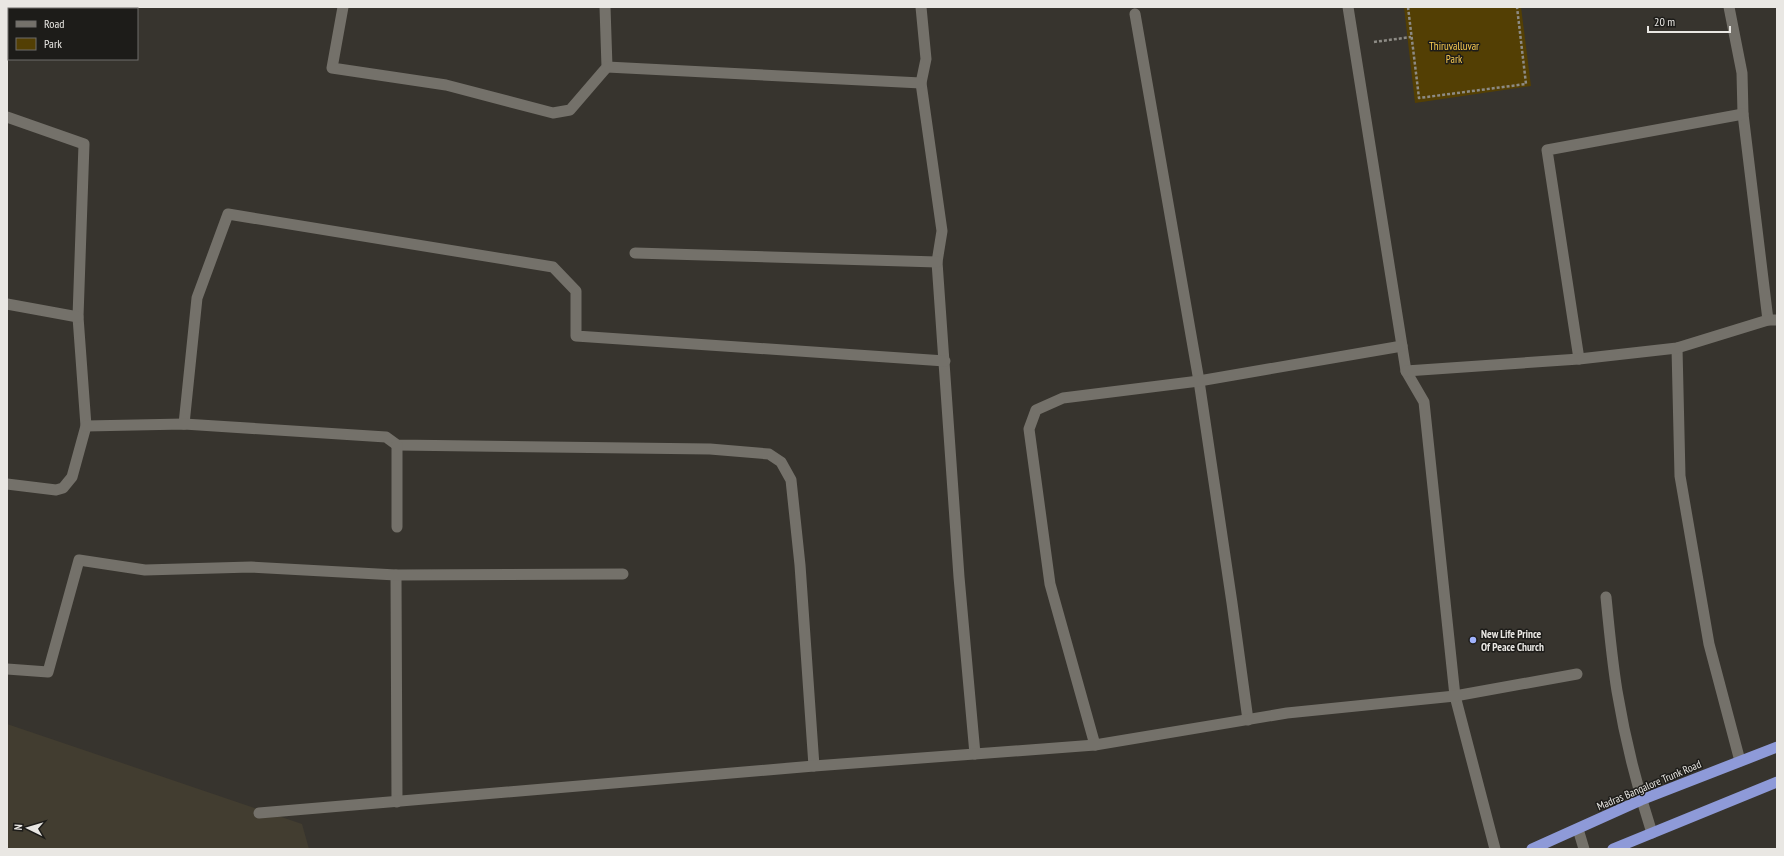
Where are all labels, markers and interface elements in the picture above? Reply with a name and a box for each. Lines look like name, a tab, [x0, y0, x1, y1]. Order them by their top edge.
legend	[8, 8, 138, 60]
scale bar	[1648, 8, 1730, 34]
text: 20 m	[1654, 14, 1675, 29]
text: Road	[44, 16, 64, 31]
text: Park	[44, 36, 62, 51]
park label: Thiruvalluvar Park	[1429, 39, 1479, 66]
place label: New Life Prince Of Peace Church	[1481, 627, 1544, 654]
marker: New Life Prince Of Peace Church	[1468, 635, 1478, 645]
street label: Madras Bangalore Trunk Road	[1595, 757, 1703, 813]
north arrow	[8, 808, 48, 848]
text: N	[11, 824, 25, 831]

